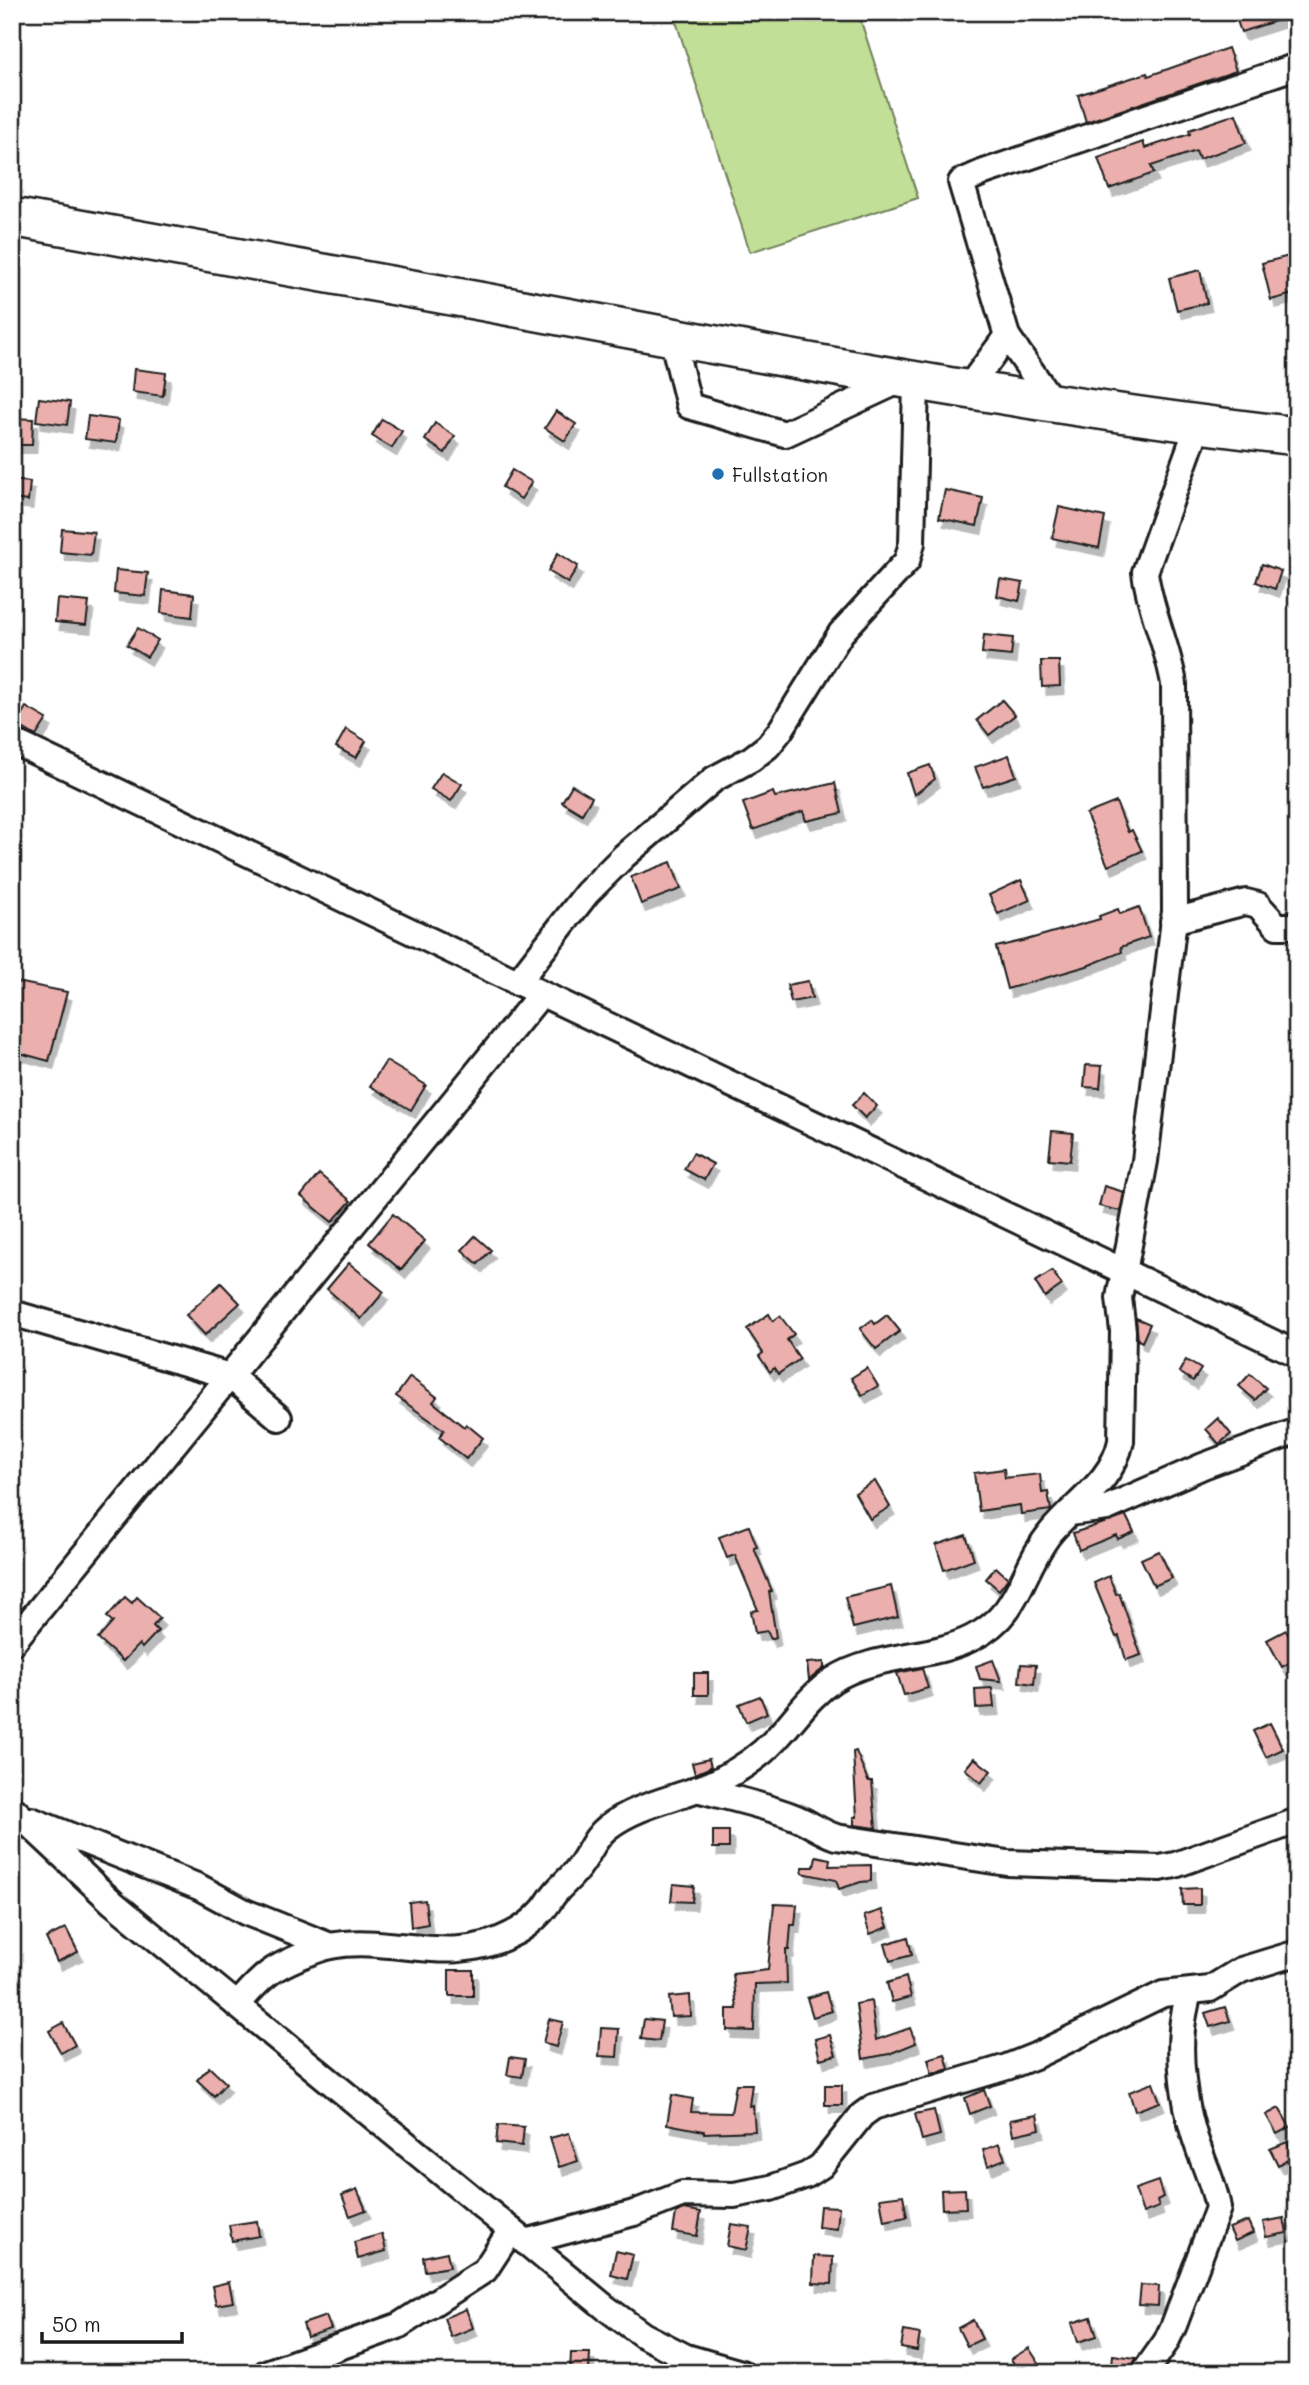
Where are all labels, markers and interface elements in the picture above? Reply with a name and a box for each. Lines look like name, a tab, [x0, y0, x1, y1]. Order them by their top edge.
place label: Fullstation	[732, 462, 828, 487]
marker: Fullstation	[710, 466, 726, 482]
scale bar	[42, 2301, 182, 2345]
text: 50 m	[52, 2310, 101, 2337]

